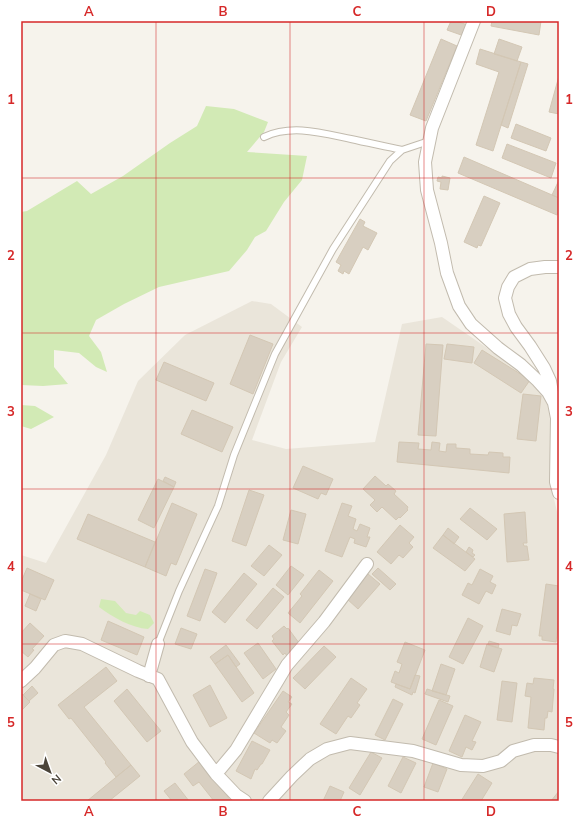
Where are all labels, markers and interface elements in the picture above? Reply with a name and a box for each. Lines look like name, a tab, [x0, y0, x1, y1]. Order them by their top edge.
text: A	[84, 3, 94, 19]
text: B	[219, 3, 228, 19]
text: C	[353, 3, 362, 19]
text: D	[486, 3, 496, 19]
text: 1	[7, 91, 15, 107]
text: 1	[565, 91, 573, 107]
text: 2	[7, 247, 15, 263]
text: 2	[565, 247, 573, 263]
text: 3	[7, 403, 15, 419]
text: 3	[565, 403, 573, 419]
text: 4	[7, 558, 15, 574]
text: 4	[565, 558, 573, 574]
text: 5	[7, 714, 15, 730]
text: 5	[565, 714, 573, 730]
north arrow	[30, 752, 70, 792]
text: N	[49, 772, 64, 788]
text: A	[84, 803, 94, 819]
text: B	[219, 803, 228, 819]
text: C	[353, 803, 362, 819]
text: D	[486, 803, 496, 819]

